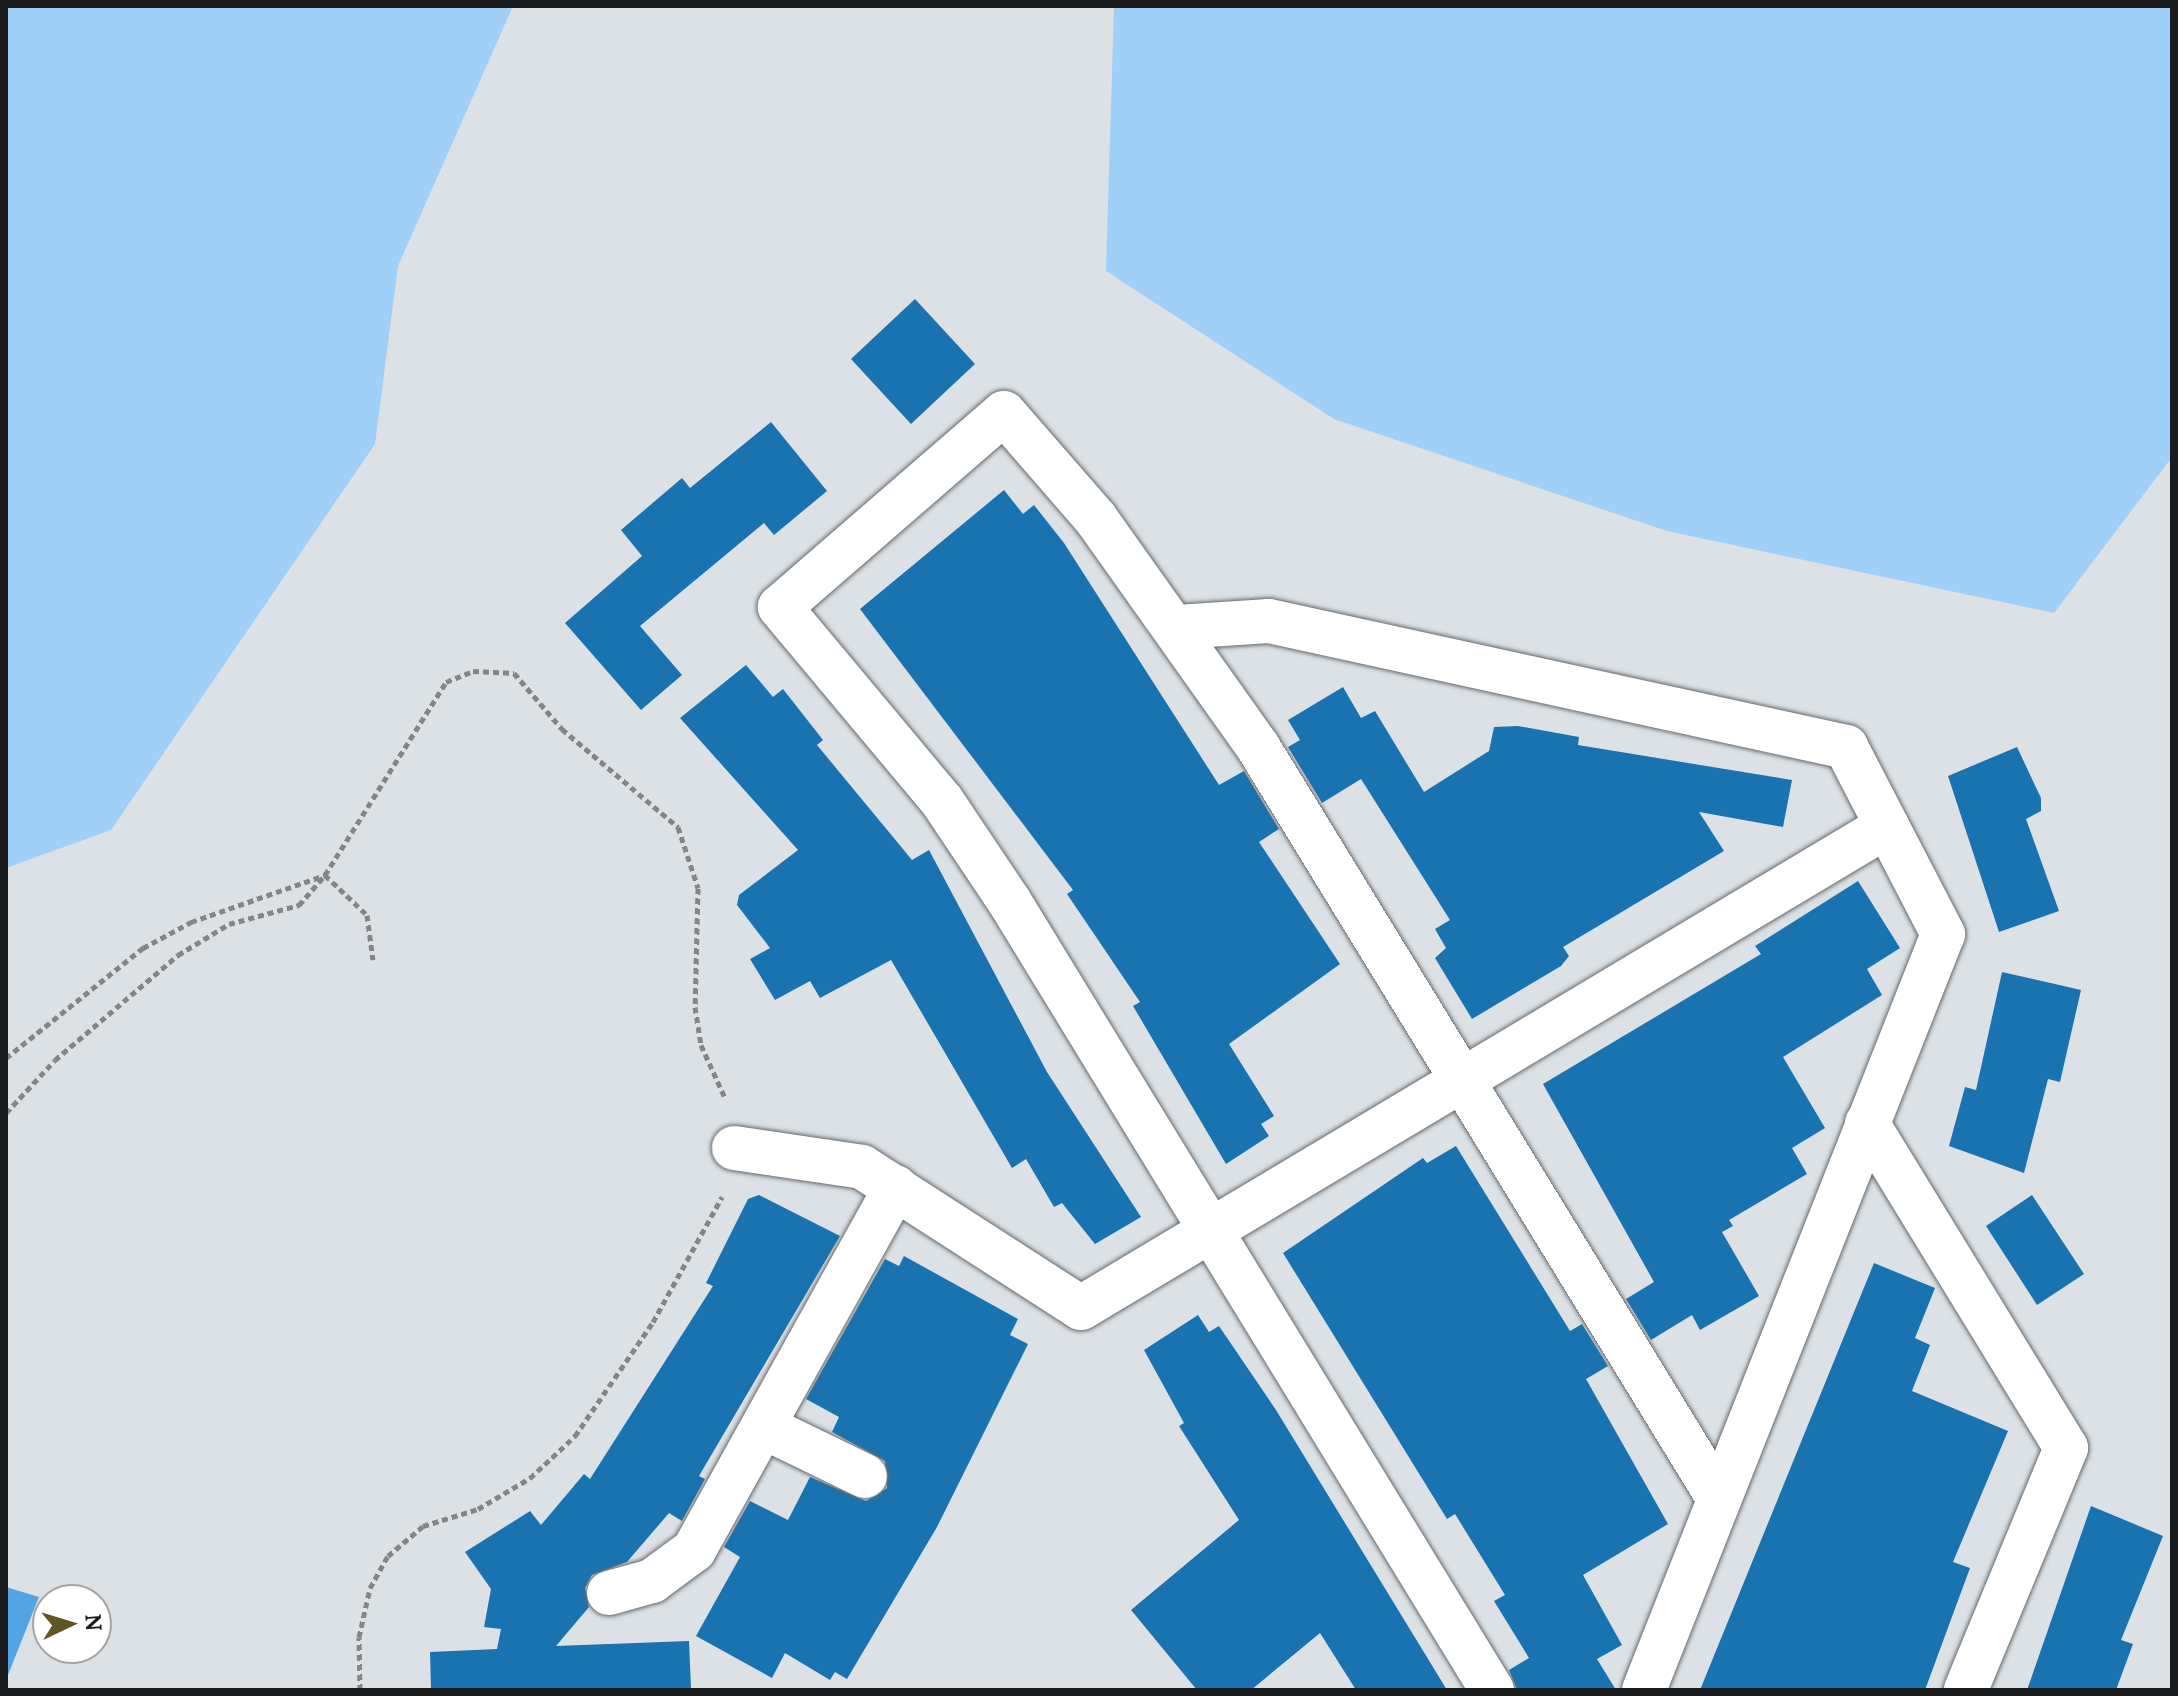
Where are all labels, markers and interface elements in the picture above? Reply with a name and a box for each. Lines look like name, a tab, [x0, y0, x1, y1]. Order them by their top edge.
north arrow	[32, 1584, 112, 1664]
text: N	[79, 1613, 109, 1632]

